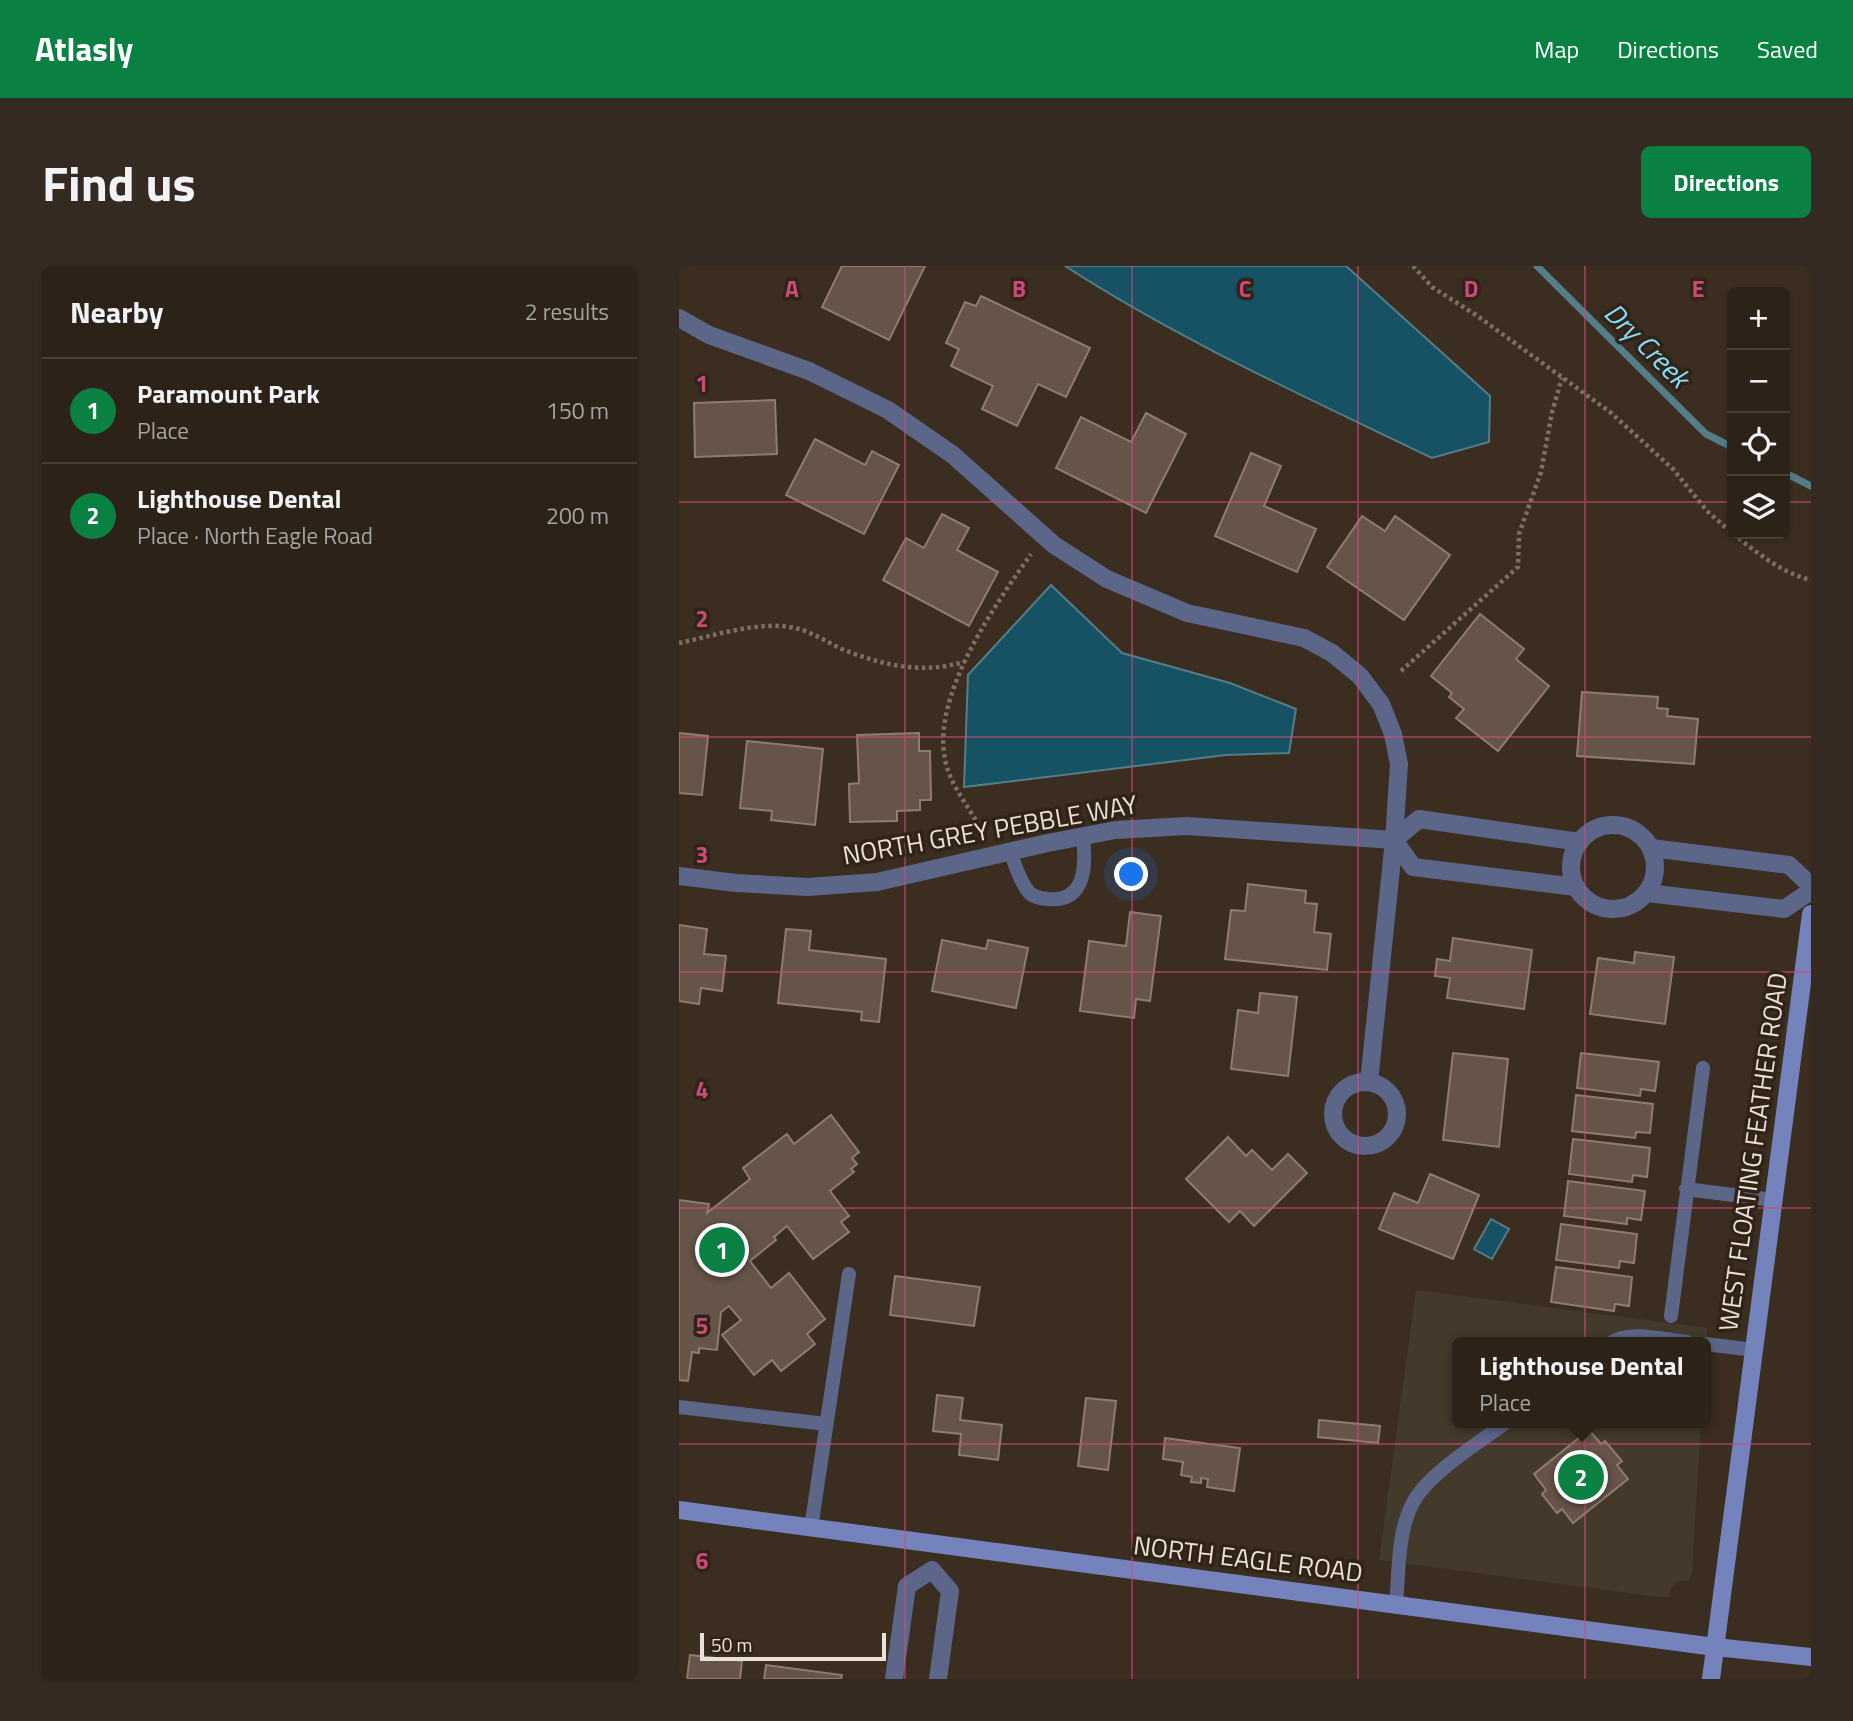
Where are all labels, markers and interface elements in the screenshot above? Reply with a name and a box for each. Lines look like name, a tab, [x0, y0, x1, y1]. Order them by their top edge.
text: Atlasly	[35, 24, 133, 74]
text: Map	[1534, 31, 1579, 67]
text: Directions	[1617, 31, 1719, 67]
text: Saved	[1757, 31, 1818, 67]
text: Find us	[42, 145, 196, 220]
button: Directions	[1641, 146, 1811, 218]
text: A	[785, 271, 799, 306]
text: B	[1012, 271, 1026, 306]
text: C	[1239, 271, 1251, 306]
text: D	[1464, 271, 1478, 306]
text: E	[1692, 271, 1704, 306]
map controls	[1727, 287, 1790, 539]
button: +	[1727, 287, 1790, 350]
text: Nearby	[70, 289, 163, 335]
water label: Dry Creek	[1595, 292, 1702, 400]
text: 2 results	[525, 294, 609, 329]
button: −	[1727, 350, 1790, 413]
text: 1	[696, 366, 708, 401]
text: Paramount Park	[137, 374, 320, 413]
text: 1	[87, 393, 99, 428]
text: 150 m	[546, 393, 609, 428]
text: Place	[137, 413, 189, 448]
button: locate	[1727, 413, 1790, 476]
button: layers	[1727, 476, 1790, 539]
text: Lighthouse Dental	[137, 479, 342, 518]
text: 2	[87, 498, 99, 533]
text: 200 m	[546, 498, 609, 533]
text: Place · North Eagle Road	[137, 518, 373, 553]
text: 2	[696, 601, 708, 636]
street label: NORTH GREY PEBBLE WAY	[839, 784, 1140, 875]
text: 3	[696, 837, 708, 872]
your location	[1114, 857, 1148, 891]
street label: WEST FLOATING FEATHER ROAD	[1708, 970, 1797, 1334]
text: 4	[696, 1072, 708, 1107]
pin: 1	[699, 1224, 745, 1276]
text: 5	[696, 1308, 708, 1343]
popup	[1452, 1337, 1711, 1428]
text: Lighthouse Dental	[1479, 1346, 1684, 1385]
text: Place	[1479, 1385, 1531, 1420]
pin: 2	[1558, 1451, 1604, 1503]
street label: NORTH EAGLE ROAD	[1131, 1525, 1365, 1592]
text: 6	[696, 1543, 709, 1578]
scale bar	[700, 1630, 885, 1662]
text: 50 m	[711, 1630, 752, 1659]

